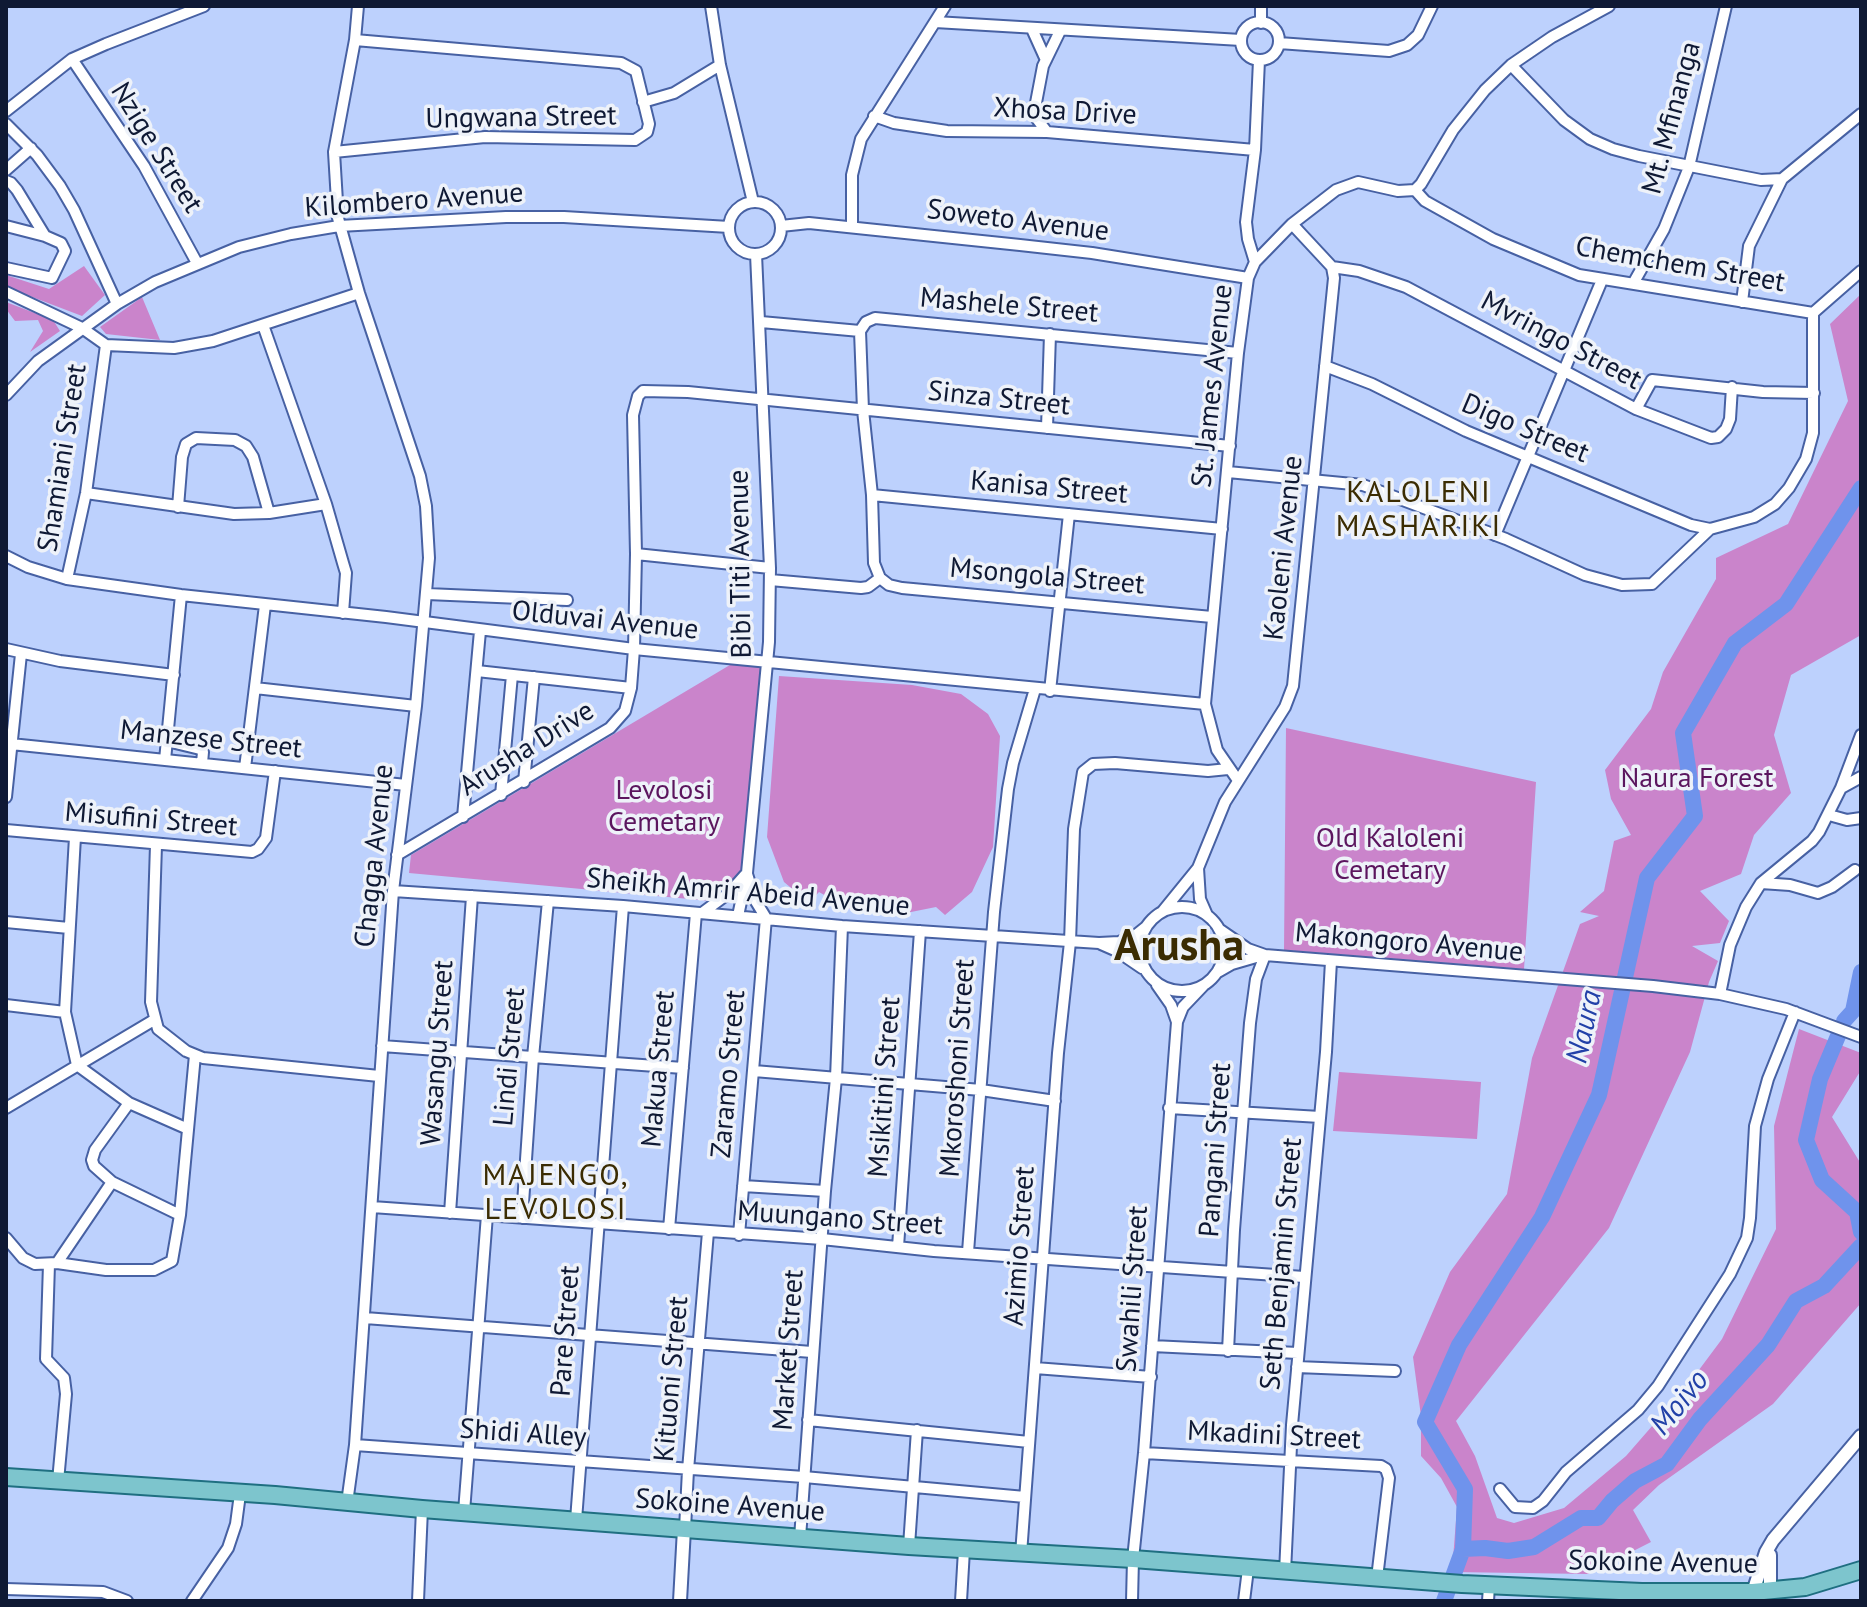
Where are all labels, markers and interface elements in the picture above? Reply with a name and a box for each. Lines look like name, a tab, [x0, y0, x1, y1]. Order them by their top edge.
street label: Mt. Mfinanga	[1636, 38, 1708, 198]
street label: Nzige Street	[103, 77, 209, 219]
street label: Xhosa Drive	[992, 91, 1138, 133]
street label: Ungwana Street	[425, 100, 617, 136]
street label: Kilombero Avenue	[303, 177, 525, 225]
street label: Soweto Avenue	[925, 193, 1111, 249]
street label: Chemchem Street	[1573, 230, 1787, 300]
street label: Mashele Street	[918, 281, 1100, 331]
street label: St. James Avenue	[1186, 283, 1240, 489]
street label: Mvringo Street	[1475, 285, 1647, 397]
street label: Shamiani Street	[32, 362, 94, 554]
street label: Sinza Street	[926, 375, 1072, 423]
street label: Digo Street	[1456, 387, 1594, 471]
street label: Kaoleni Avenue	[1258, 454, 1310, 642]
street label: Kanisa Street	[969, 464, 1129, 512]
street label: Bibi Titi Avenue	[723, 469, 759, 659]
district label: KALOLENI MASHARIKI	[1336, 475, 1502, 546]
street label: Msongola Street	[948, 552, 1146, 602]
street label: Olduvai Avenue	[510, 595, 700, 647]
street label: Arusha Drive	[454, 694, 600, 804]
street label: Manzese Street	[118, 714, 304, 766]
park label: Naura Forest	[1620, 762, 1774, 796]
street label: Chagga Avenue	[349, 763, 401, 949]
park label: Levolosi Cemetary	[608, 774, 720, 840]
street label: Misufini Street	[63, 796, 239, 844]
park label: Old Kaloleni Cemetary	[1316, 822, 1464, 888]
street label: Sheikh Amrir Abeid Avenue	[585, 862, 911, 924]
street label: Makongoro Avenue	[1294, 916, 1524, 970]
district label: Arusha	[1114, 921, 1244, 973]
street label: Mkoroshoni Street	[934, 958, 982, 1178]
street label: Wasangu Street	[415, 959, 461, 1147]
street label: Lindi Street	[487, 986, 533, 1128]
water label: Naura	[1560, 987, 1610, 1067]
street label: Makua Street	[635, 989, 683, 1149]
street label: Zaramo Street	[705, 989, 753, 1159]
street label: Msikitini Street	[862, 995, 908, 1179]
street label: Pangani Street	[1193, 1062, 1239, 1238]
street label: Seth Benjamin Street	[1254, 1136, 1310, 1392]
district label: MAJENGO, LEVOLOSI	[482, 1158, 630, 1228]
street label: Azimio Street	[998, 1165, 1042, 1327]
street label: Muungano Street	[736, 1195, 944, 1243]
street label: Swahili Street	[1110, 1205, 1156, 1373]
street label: Pare Street	[545, 1264, 587, 1398]
street label: Market Street	[767, 1268, 811, 1432]
street label: Kituoni Street	[648, 1295, 696, 1463]
water label: Moivo	[1643, 1363, 1717, 1443]
street label: Shidi Alley	[458, 1413, 588, 1455]
street label: Mkadini Street	[1186, 1415, 1362, 1457]
street label: Sokoine Avenue	[634, 1483, 826, 1529]
street label: Sokoine Avenue	[1568, 1545, 1758, 1581]

